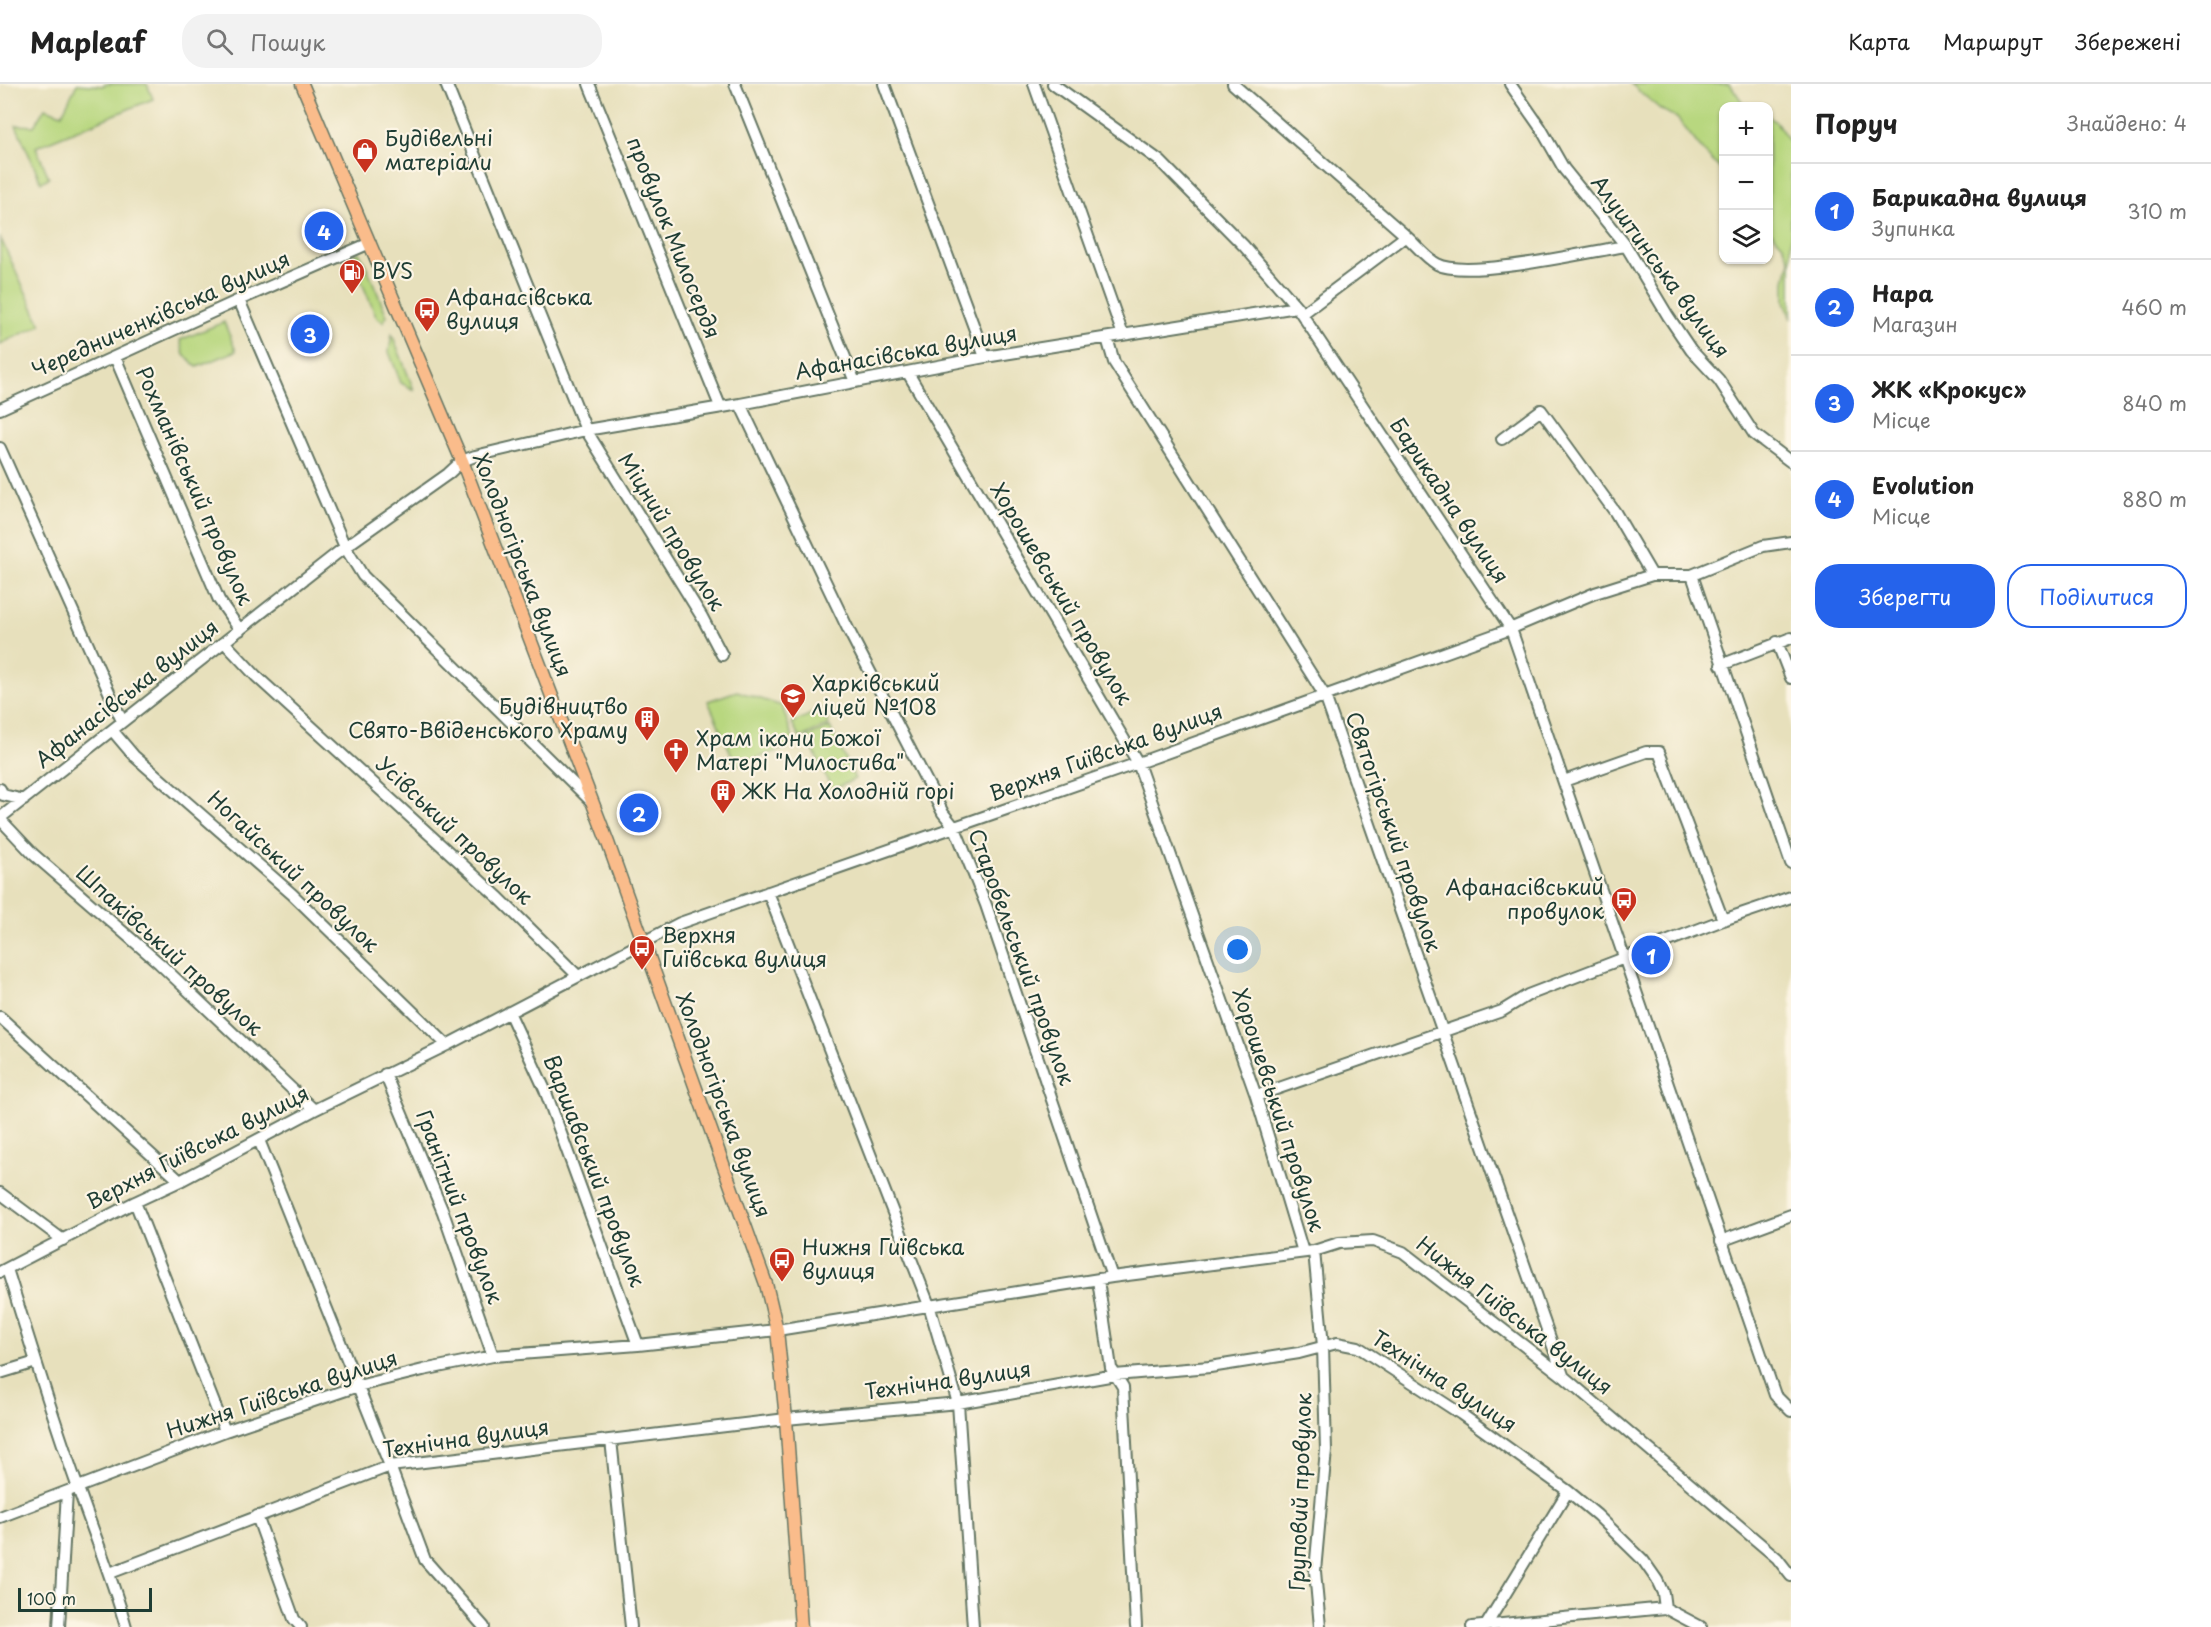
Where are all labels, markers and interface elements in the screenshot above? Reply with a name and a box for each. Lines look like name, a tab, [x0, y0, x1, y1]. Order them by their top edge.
search box	[182, 14, 602, 68]
text: Mapleaf	[30, 20, 146, 63]
icon: search	[203, 25, 236, 58]
text: Пошук	[251, 25, 325, 58]
text: Карта	[1848, 25, 1910, 57]
text: Маршрут	[1943, 25, 2042, 57]
text: Збережені	[2075, 25, 2181, 57]
map controls	[1719, 102, 1773, 264]
button: +	[1719, 102, 1773, 156]
text: Поруч	[1815, 104, 1898, 143]
text: Знайдено: 4	[2067, 108, 2187, 138]
place label: Будівельні матеріали	[385, 121, 493, 177]
street label: провулок Милосердя	[620, 131, 730, 343]
shop icon: Будівельні матеріали	[350, 136, 380, 174]
button: −	[1719, 156, 1773, 210]
street label: Алуштинська вулиця	[1584, 168, 1739, 364]
text: Барикадна вулиця	[1872, 180, 2087, 213]
text: 1	[1830, 196, 1839, 226]
text: 310 m	[2127, 196, 2187, 226]
pin: 4	[304, 208, 344, 254]
button: layers	[1719, 210, 1773, 264]
text: Зупинка	[1872, 213, 1955, 243]
street label: Чередниченківська вулиця	[26, 242, 295, 385]
place label: BVS	[372, 254, 413, 286]
fuel station icon: BVS	[337, 257, 367, 295]
text: Нара	[1872, 276, 1933, 309]
place label: Афанасівська вулиця	[446, 280, 592, 336]
text: 2	[1827, 292, 1842, 322]
text: 460 m	[2121, 292, 2187, 322]
bus stop icon: Афанасівська вулиця	[412, 295, 442, 333]
text: Магазин	[1872, 309, 1958, 339]
pin: 3	[290, 312, 330, 356]
street label: Афанасівська вулиця	[792, 316, 1019, 386]
street label: Рохманівський провулок	[129, 361, 263, 610]
text: ЖК «Крокус»	[1872, 372, 2026, 405]
text: 3	[1828, 388, 1841, 418]
text: 840 m	[2122, 388, 2187, 418]
text: Місце	[1872, 405, 1931, 435]
street label: Барикадна вулиця	[1383, 411, 1518, 589]
street label: Міцний провулок	[611, 446, 735, 617]
street label: Холодногірська вулиця	[466, 448, 581, 681]
text: Evolution	[1872, 468, 1974, 501]
street label: Хорошевський провулок	[983, 476, 1142, 711]
text: 4	[1828, 484, 1841, 514]
text: 880 m	[2122, 484, 2187, 514]
text: Місце	[1872, 501, 1931, 531]
button: Зберегти	[1815, 564, 1995, 628]
button: Поділитися	[2007, 564, 2187, 628]
street label: Афанасівська вулиця	[27, 610, 224, 774]
place label: Харківський ліцей №108	[811, 666, 940, 722]
school or university icon: Харківський ліцей №108	[778, 681, 808, 719]
place label: Будівництво Свято-Ввіденського Храму	[348, 689, 628, 745]
street label: Верхня Гиївська вулиця	[984, 694, 1227, 808]
building icon: Будівництво Свято-Ввіденського Храму	[632, 704, 662, 742]
street label: Святогірський провулок	[1339, 707, 1451, 956]
place label: Храм ікони Божої Матері "Милостива"	[696, 721, 904, 777]
church icon: Храм ікони Божої Матері "Милостива"	[661, 736, 691, 774]
street label: Усівський провулок	[369, 748, 542, 912]
place label: ЖК На Холодній горі	[741, 774, 954, 806]
building icon: ЖК На Холодній горі	[708, 777, 738, 815]
street label: Ногайський провулок	[201, 782, 388, 959]
pin: 2	[620, 790, 658, 836]
street label: Старобельський провулок	[962, 824, 1084, 1090]
street label: Шпаківський провулок	[70, 857, 271, 1043]
place label: Афанасівський провулок	[1445, 870, 1605, 926]
bus stop icon: Афанасівський провулок	[1609, 885, 1639, 923]
place label: Верхня Гиївська вулиця	[662, 918, 827, 974]
pin: 1	[1632, 932, 1670, 978]
bus stop icon: Верхня Гиївська вулиця	[627, 933, 657, 971]
your location	[1223, 935, 1252, 964]
street label: Хорошевський провулок	[1225, 983, 1335, 1236]
street label: Холодногірська вулиця	[669, 987, 781, 1222]
street label: Варшавський провулок	[537, 1050, 655, 1291]
street label: Верхня Гиївська вулиця	[80, 1076, 314, 1216]
street label: Гранітний провулок	[409, 1105, 513, 1308]
street label: Нижня Гиївська вулиця	[1410, 1227, 1620, 1401]
place label: Нижня Гиївська вулиця	[802, 1230, 964, 1286]
bus stop icon: Нижня Гиївська вулиця	[767, 1245, 797, 1283]
street label: Технічна вулиця	[1366, 1321, 1524, 1439]
street label: Нижня Гиївська вулиця	[161, 1341, 401, 1446]
street label: Технічна вулиця	[863, 1352, 1033, 1407]
street label: Груповий провулок	[1280, 1392, 1318, 1592]
street label: Технічна вулиця	[381, 1410, 551, 1465]
scale bar	[18, 1585, 152, 1612]
text: 100 m	[27, 1586, 76, 1610]

